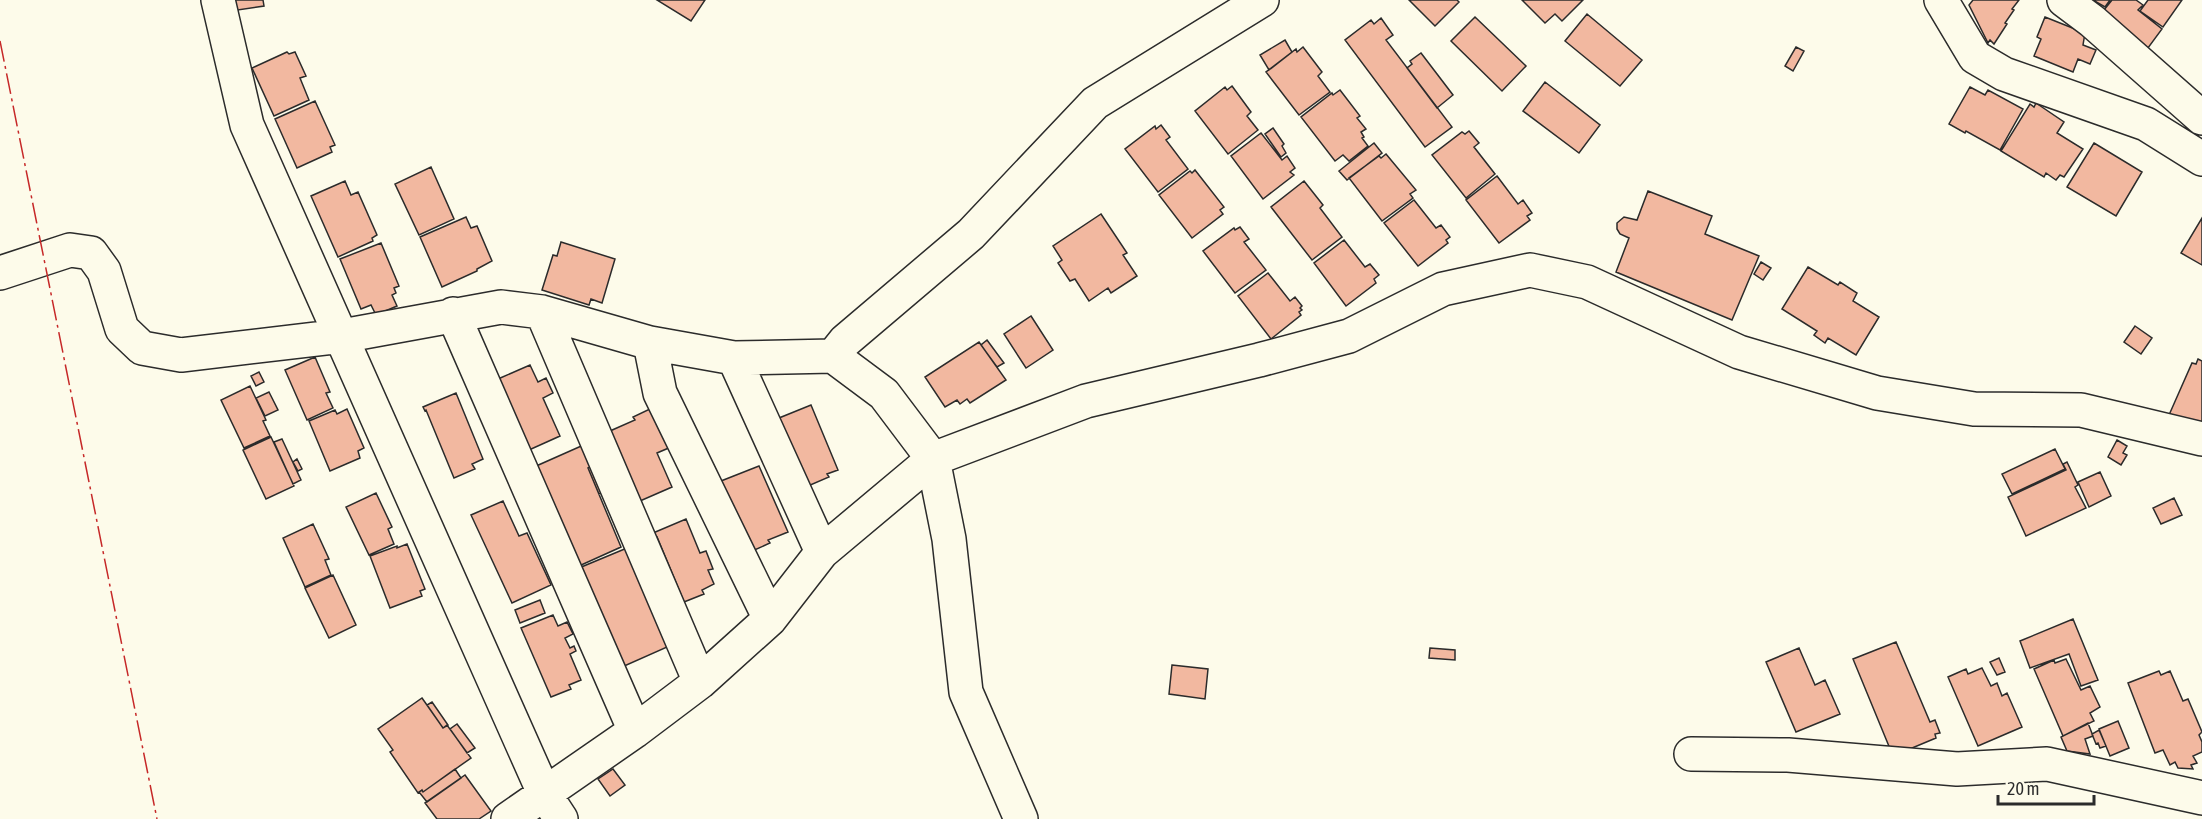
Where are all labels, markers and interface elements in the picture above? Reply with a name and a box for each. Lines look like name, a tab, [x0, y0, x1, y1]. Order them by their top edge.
scale bar	[1998, 768, 2094, 806]
text: 20 m	[2007, 778, 2039, 799]

